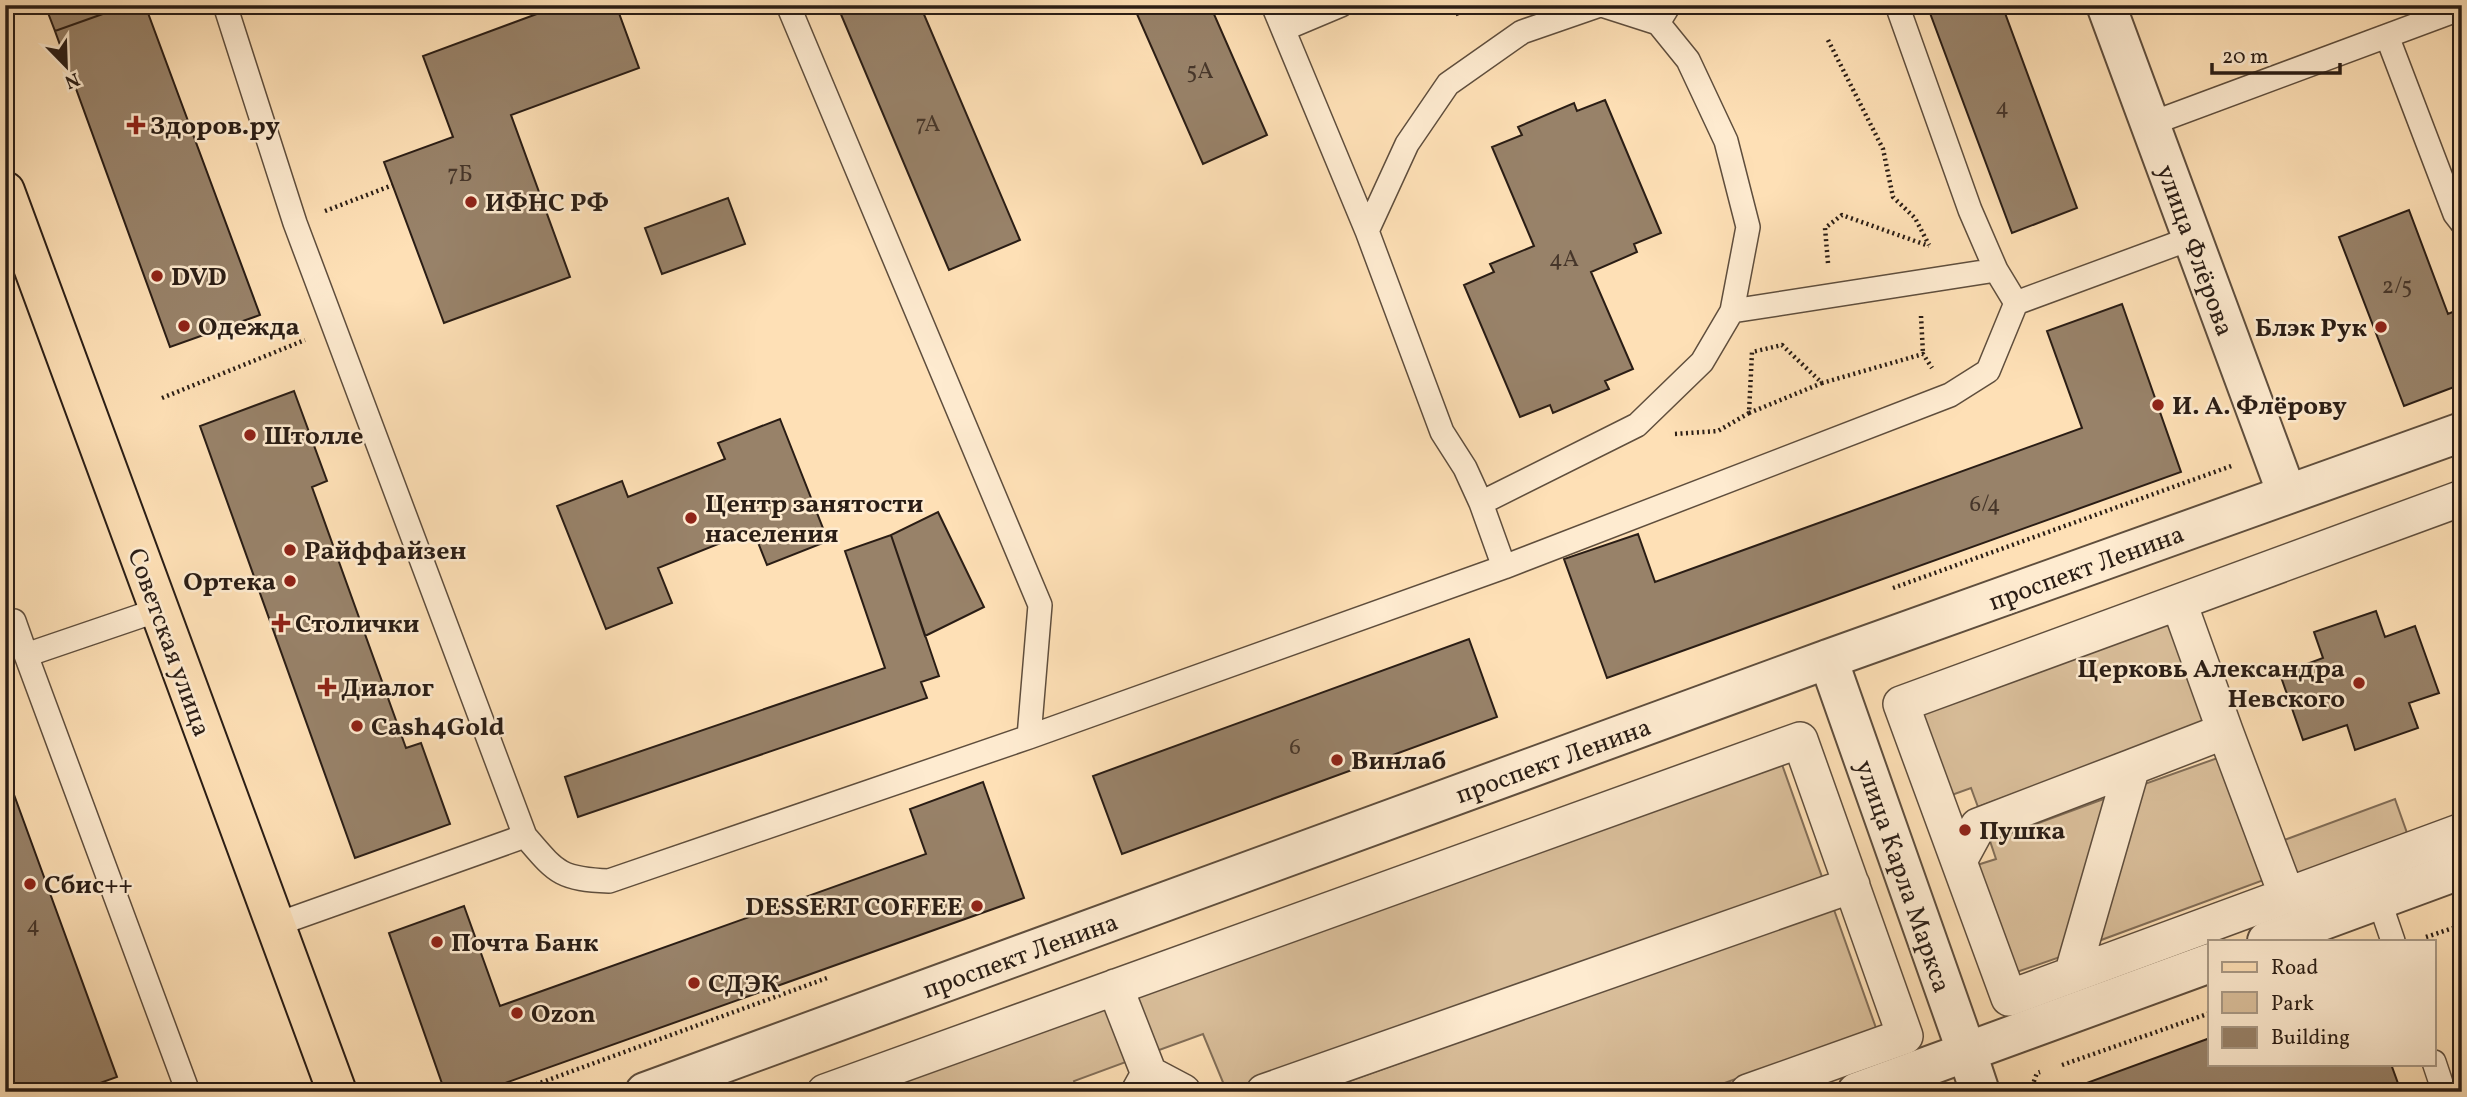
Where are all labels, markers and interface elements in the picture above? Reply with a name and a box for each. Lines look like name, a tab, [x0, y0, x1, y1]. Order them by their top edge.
north arrow	[32, 32, 102, 102]
scale bar	[2212, 32, 2339, 76]
text: 20 m	[2222, 43, 2268, 72]
house number: 5А	[1186, 56, 1214, 88]
text: N	[60, 65, 83, 95]
house number: 4	[1995, 92, 2009, 124]
place label: Здоров.ру	[150, 109, 280, 145]
house number: 7А	[915, 109, 941, 141]
marker: Здоров.ру	[128, 117, 144, 133]
house number: 7Б	[447, 159, 473, 191]
street label: улица Флёрова	[2146, 160, 2242, 341]
place label: ИФНС РФ	[485, 186, 609, 222]
marker: ИФНС РФ	[463, 194, 479, 210]
house number: 4А	[1549, 244, 1579, 276]
place label: DVD	[171, 260, 227, 296]
marker: DVD	[149, 268, 165, 284]
house number: 2/5	[2382, 271, 2412, 303]
place label: Одежда	[198, 310, 300, 346]
place label: Блэк Рук	[2255, 311, 2367, 347]
marker: Одежда	[176, 318, 192, 334]
marker: Блэк Рук	[2373, 319, 2389, 335]
place label: И. А. Флёрову	[2172, 389, 2347, 425]
marker: И. А. Флёрову	[2150, 397, 2166, 413]
place label: Штолле	[264, 419, 364, 455]
marker: Штолле	[242, 427, 258, 443]
place label: Центр занятости населения	[705, 487, 923, 553]
house number: 6/4	[1970, 489, 2000, 521]
marker: Центр занятости населения	[683, 510, 699, 526]
street label: проспект Ленина	[1984, 517, 2189, 621]
place label: Райффайзен	[304, 534, 466, 570]
marker: Райффайзен	[282, 542, 298, 558]
street label: Советская улица	[117, 543, 219, 742]
place label: Ортека	[183, 565, 276, 601]
marker: Ортека	[282, 573, 298, 589]
place label: Столички	[295, 607, 420, 643]
marker: Столички	[273, 615, 289, 631]
place label: Церковь Александра Невского	[2077, 652, 2345, 718]
place label: Диалог	[341, 671, 435, 707]
marker: Церковь Александра Невского	[2351, 675, 2367, 691]
marker: Диалог	[319, 679, 335, 695]
place label: Cash4Gold	[371, 710, 505, 746]
street label: проспект Ленина	[1451, 710, 1656, 814]
marker: Cash4Gold	[349, 718, 365, 734]
house number: 6	[1289, 732, 1301, 764]
place label: Винлаб	[1351, 744, 1446, 780]
marker: Винлаб	[1329, 752, 1345, 768]
street label: улица Карла Маркса	[1845, 755, 1959, 998]
place label: Пушка	[1979, 814, 2065, 850]
marker: Пушка	[1957, 822, 1973, 838]
place label: Сбис++	[44, 868, 133, 904]
marker: Сбис++	[22, 876, 38, 892]
place label: DESSERT COFFEE	[745, 890, 963, 926]
marker: DESSERT COFFEE	[969, 898, 985, 914]
street label: проспект Ленина	[918, 905, 1123, 1009]
house number: 4	[26, 910, 40, 942]
place label: Почта Банк	[451, 926, 599, 962]
marker: Почта Банк	[429, 934, 445, 950]
legend	[2208, 940, 2436, 1066]
text: Road	[2271, 954, 2318, 983]
place label: СДЭК	[708, 967, 780, 1003]
marker: СДЭК	[686, 975, 702, 991]
text: Park	[2271, 990, 2314, 1019]
place label: Ozon	[531, 997, 596, 1033]
marker: Ozon	[509, 1005, 525, 1021]
text: Building	[2271, 1024, 2350, 1053]

